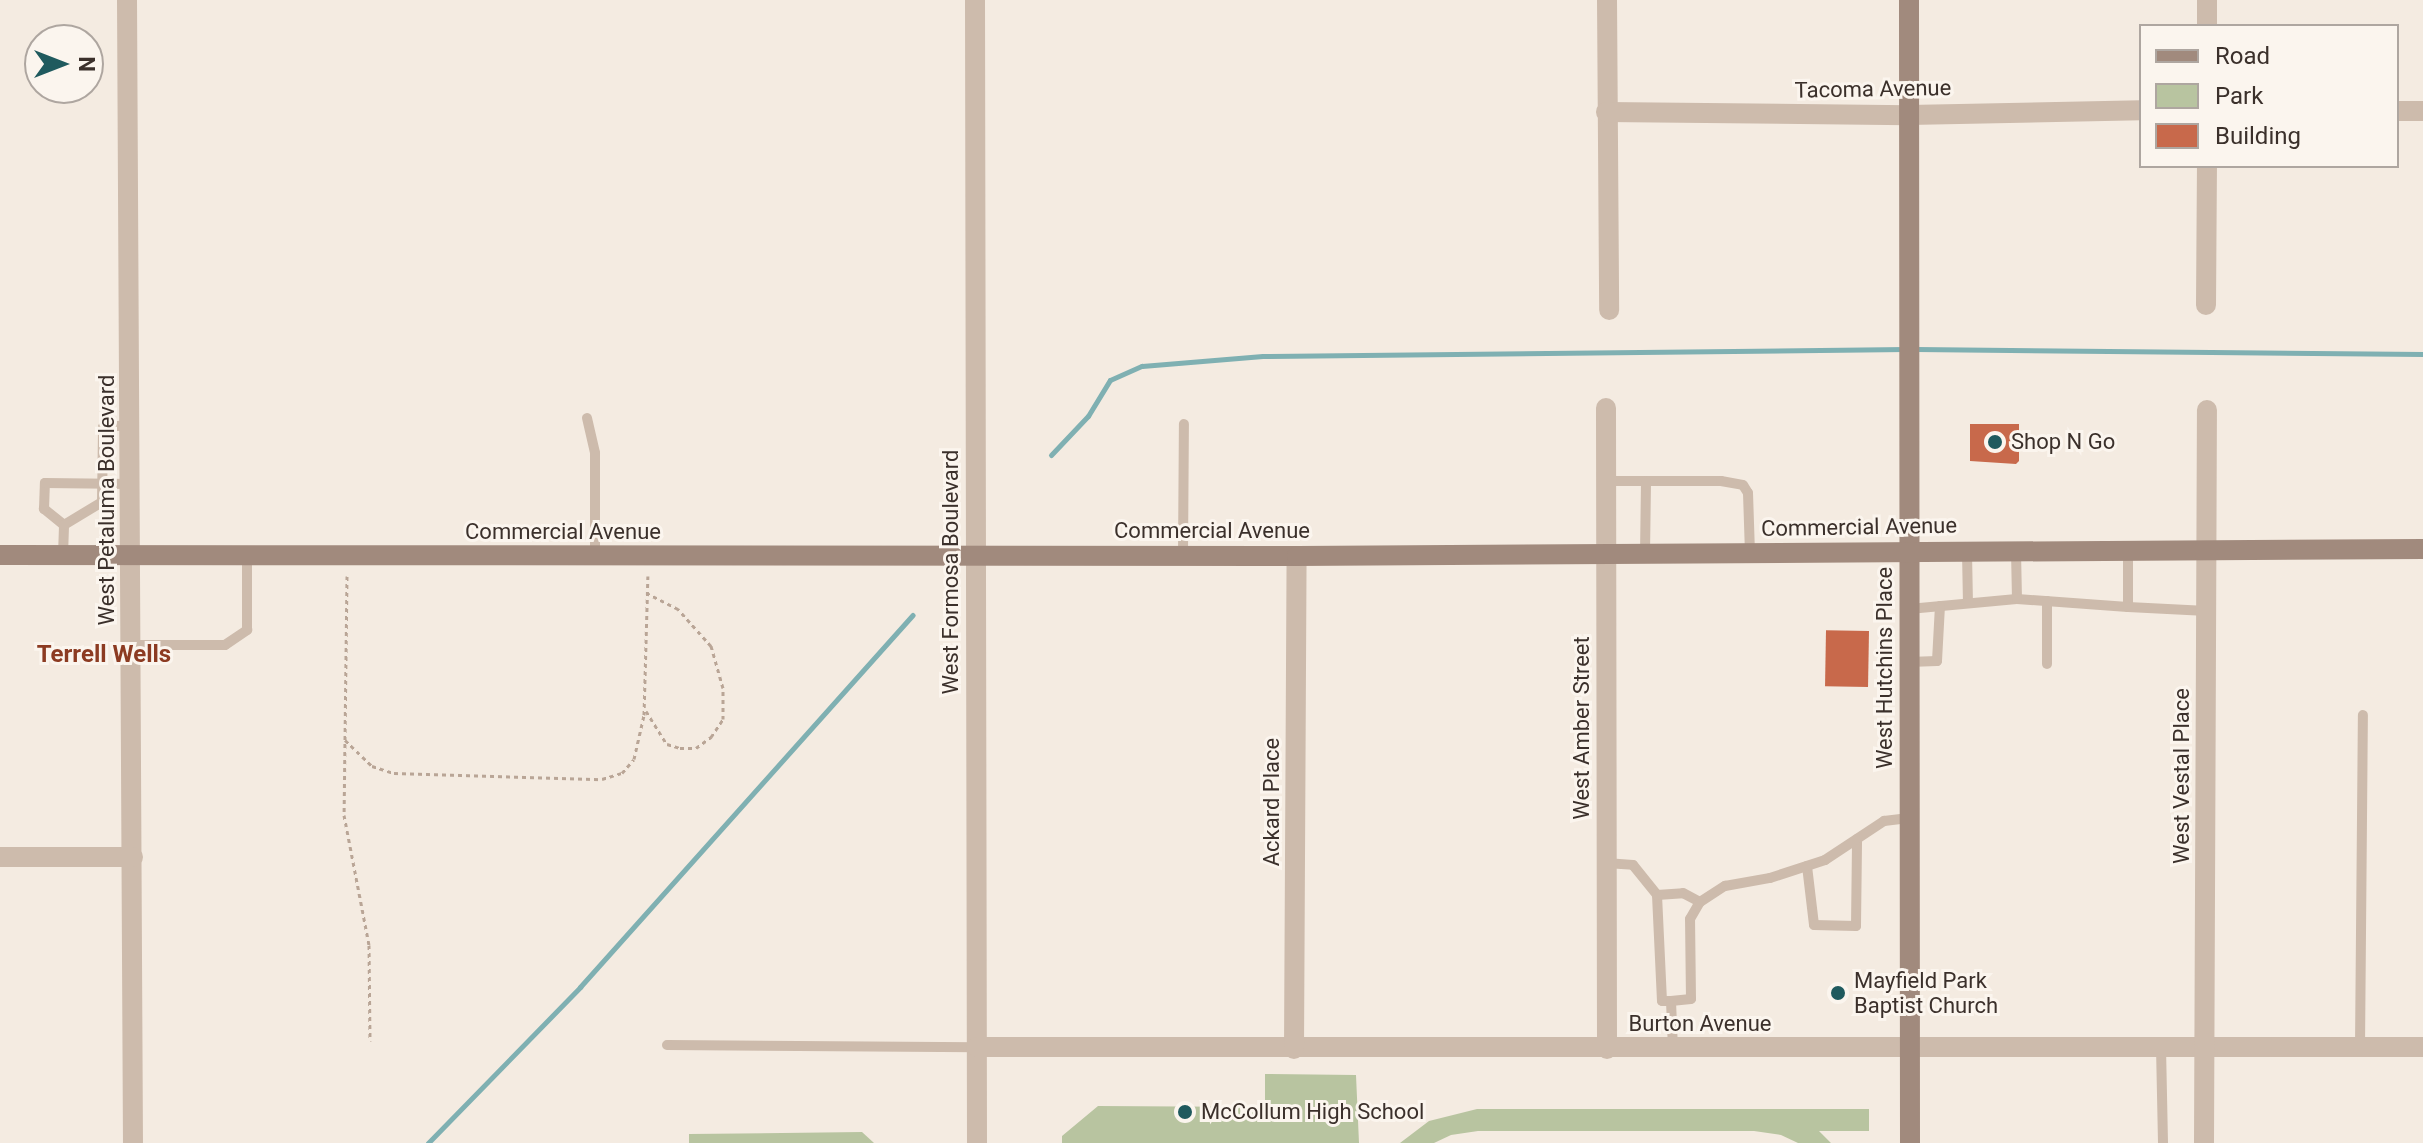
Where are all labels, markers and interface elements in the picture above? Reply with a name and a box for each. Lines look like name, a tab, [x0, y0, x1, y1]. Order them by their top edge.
north arrow	[24, 24, 104, 104]
legend	[2139, 24, 2399, 168]
text: Road	[2215, 42, 2270, 70]
text: N	[74, 56, 99, 72]
street label: Tacoma Avenue	[1794, 74, 1952, 104]
text: Park	[2215, 82, 2263, 110]
text: Building	[2215, 122, 2301, 150]
street label: West Petaluma Boulevard	[94, 374, 120, 626]
place label: Shop N Go	[2011, 429, 2115, 455]
marker: Shop N Go	[1986, 433, 2004, 451]
street label: West Formosa Boulevard	[938, 450, 964, 694]
street label: Commercial Avenue	[1761, 512, 1957, 542]
street label: Commercial Avenue	[1114, 518, 1310, 544]
street label: Commercial Avenue	[465, 519, 661, 545]
street label: West Hutchins Place	[1872, 567, 1898, 769]
street label: West Amber Street	[1569, 636, 1595, 820]
district label: Terrell Wells	[37, 641, 171, 669]
street label: West Vestal Place	[2169, 688, 2195, 864]
street label: Ackard Place	[1259, 738, 1285, 866]
place label: Mayfield Park Baptist Church	[1854, 967, 1998, 1018]
marker: Mayfield Park Baptist Church	[1829, 984, 1847, 1002]
street label: Burton Avenue	[1629, 1011, 1771, 1037]
place label: McCollum High School	[1201, 1099, 1424, 1125]
marker: McCollum High School	[1176, 1103, 1194, 1121]

